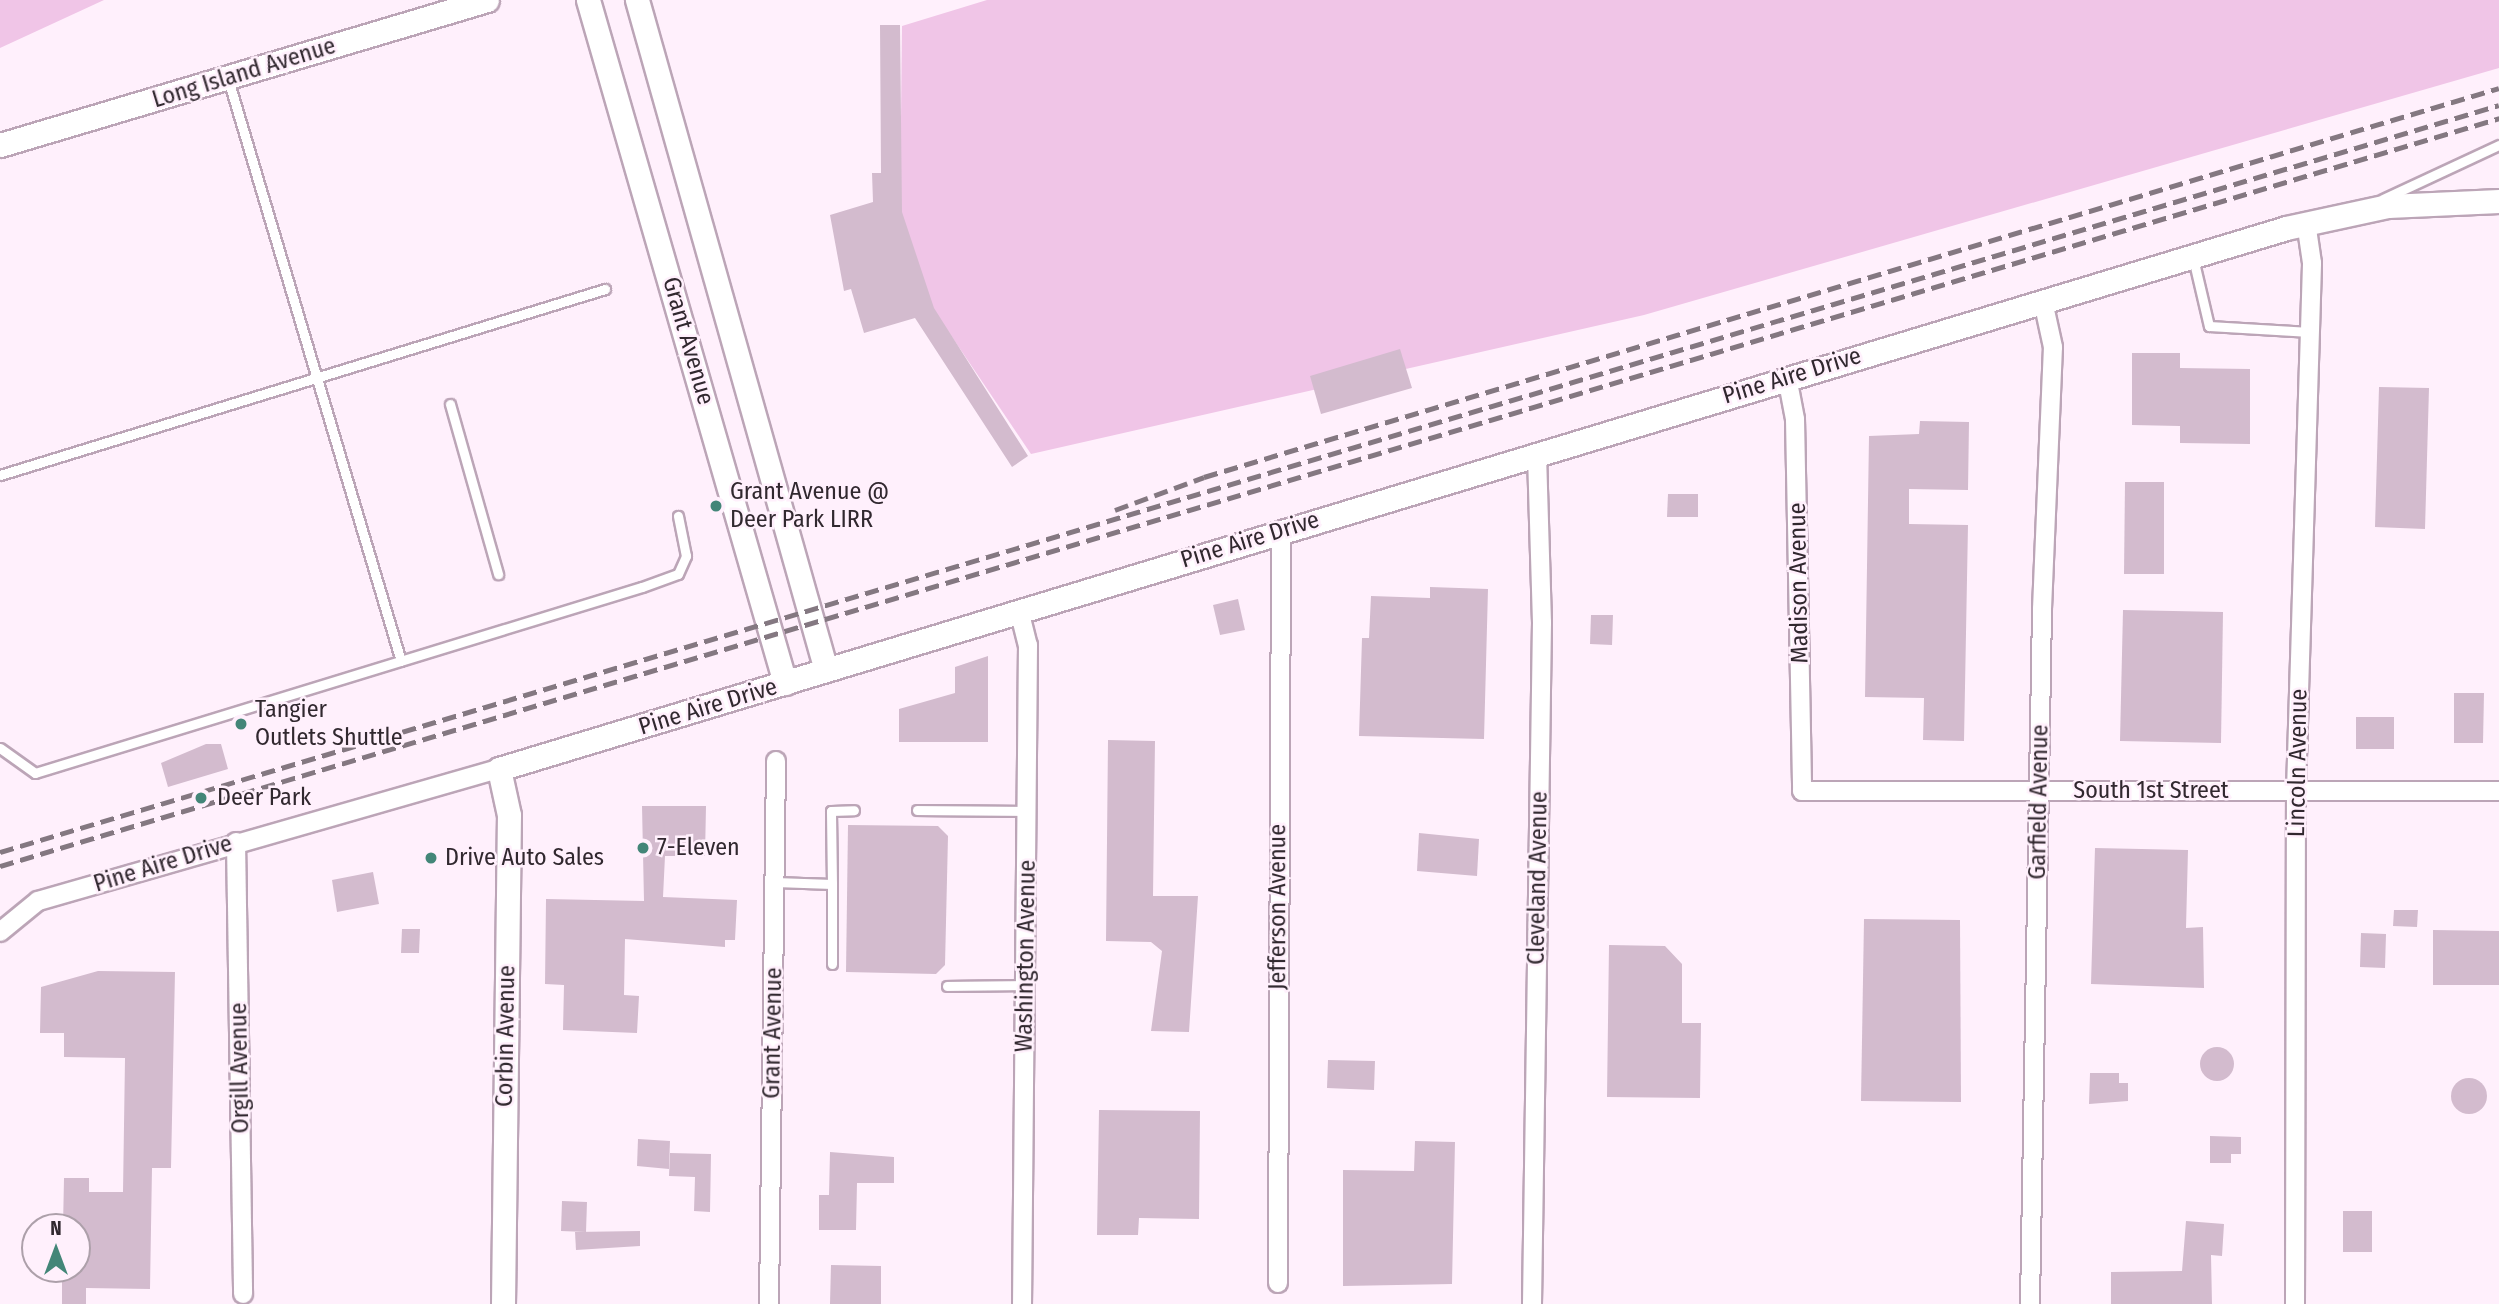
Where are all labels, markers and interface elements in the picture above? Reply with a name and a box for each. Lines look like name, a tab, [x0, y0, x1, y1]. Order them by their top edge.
street label: Long Island Avenue	[149, 31, 339, 115]
street label: Grant Avenue	[656, 274, 720, 408]
street label: Pine Aire Drive	[1719, 341, 1865, 411]
place label: Grant Avenue @ Deer Park LIRR	[730, 478, 889, 534]
marker: Grant Avenue @ Deer Park LIRR	[708, 498, 724, 514]
street label: Madison Avenue	[1783, 502, 1815, 664]
street label: Pine Aire Drive	[1177, 505, 1323, 575]
street label: Pine Aire Drive	[635, 672, 781, 742]
street label: Lincoln Avenue	[2282, 689, 2314, 837]
place label: Tangier Outlets Shuttle	[255, 696, 403, 752]
marker: Tangier Outlets Shuttle	[233, 716, 249, 732]
street label: Garfield Avenue	[2023, 724, 2055, 880]
street label: South 1st Street	[2073, 777, 2229, 805]
place label: Deer Park	[217, 784, 311, 812]
marker: Deer Park	[191, 788, 211, 808]
street label: Cleveland Avenue	[1522, 791, 1554, 965]
street label: Jefferson Avenue	[1264, 824, 1292, 990]
street label: Pine Aire Drive	[90, 829, 236, 899]
place label: 7-Eleven	[657, 834, 740, 862]
marker: 7-Eleven	[635, 840, 651, 856]
place label: Drive Auto Sales	[445, 844, 604, 872]
marker: Drive Auto Sales	[423, 850, 439, 866]
street label: Washington Avenue	[1010, 860, 1042, 1052]
street label: Corbin Avenue	[490, 965, 522, 1107]
street label: Grant Avenue	[757, 967, 789, 1099]
street label: Orgill Avenue	[224, 1002, 256, 1134]
north arrow	[21, 1213, 91, 1283]
text: N	[50, 1217, 62, 1240]

